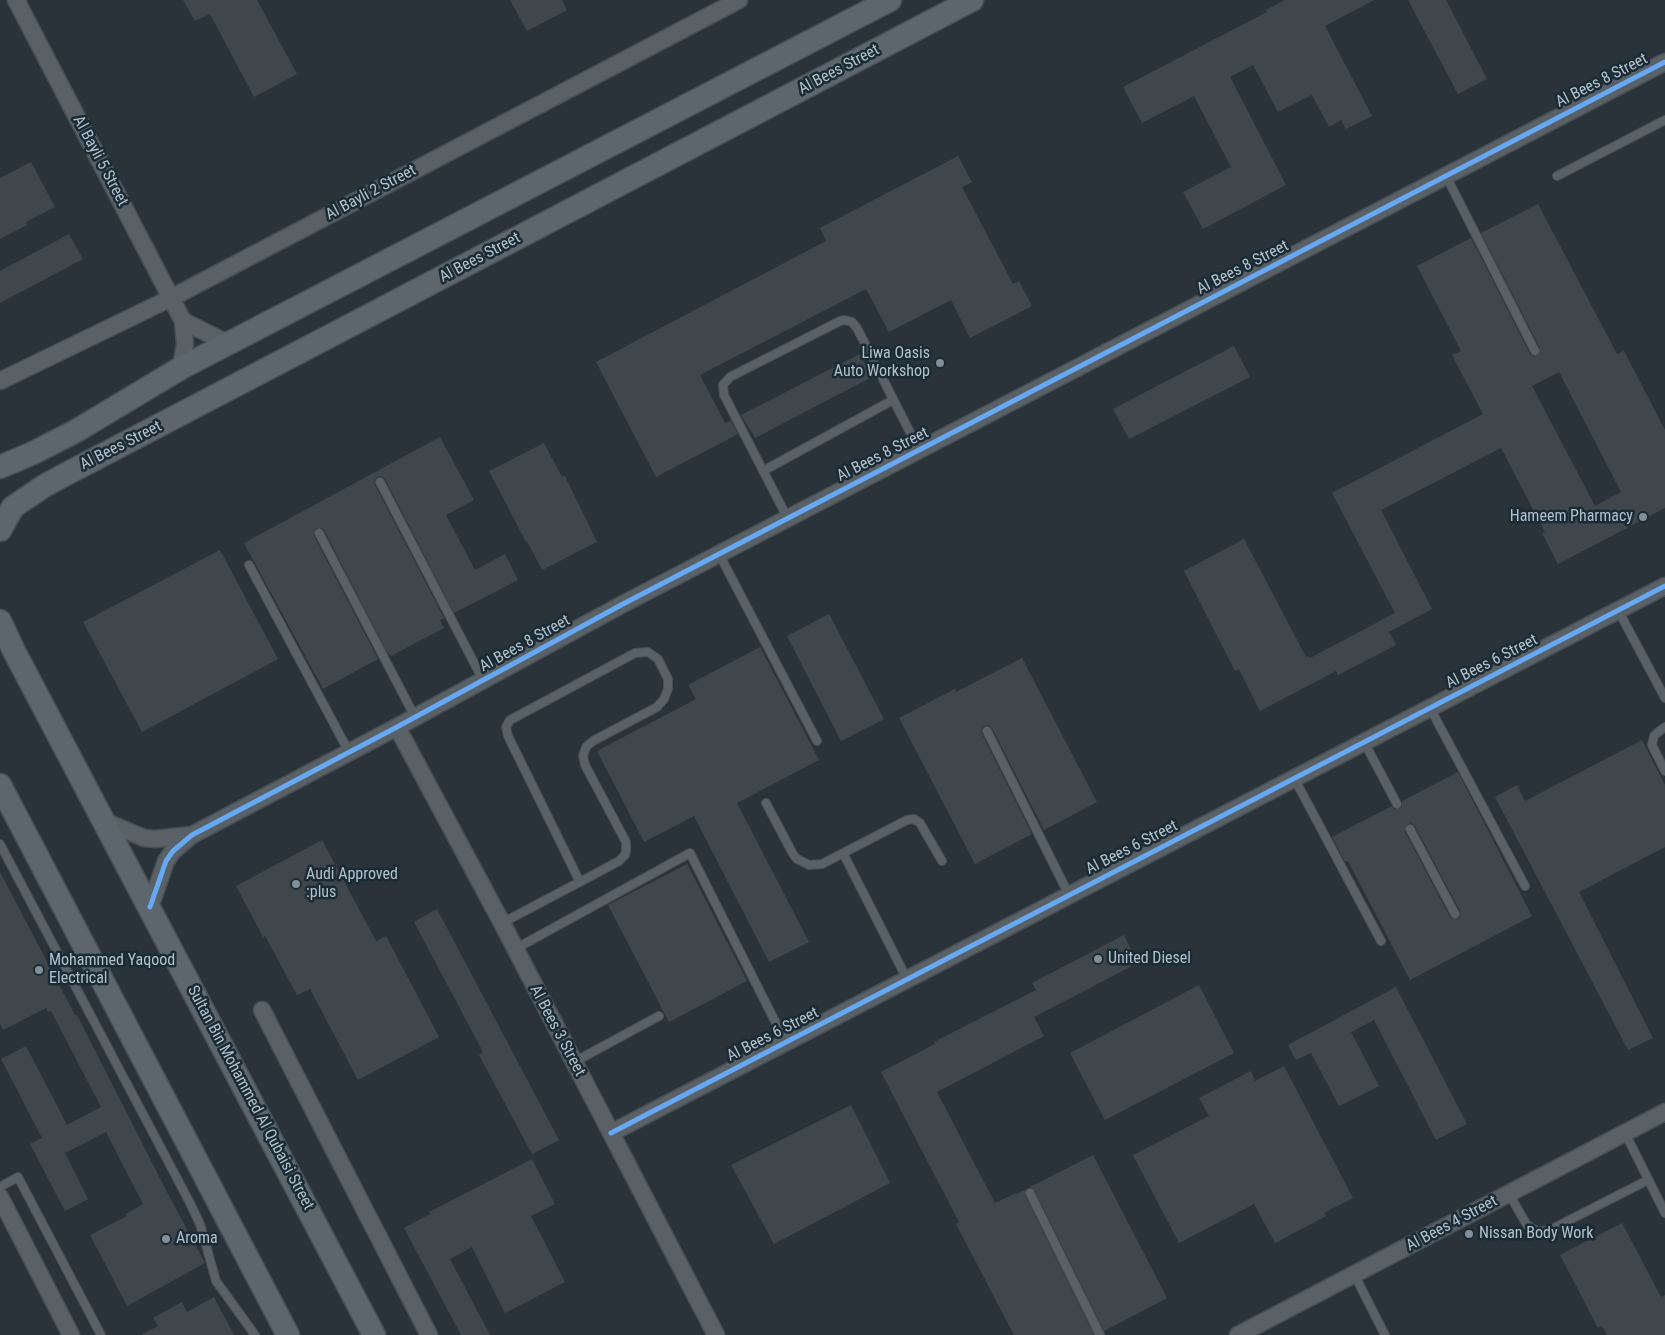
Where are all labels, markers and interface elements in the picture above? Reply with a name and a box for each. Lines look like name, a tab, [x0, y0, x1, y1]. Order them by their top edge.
street label: Al Bees Street	[795, 41, 883, 99]
street label: Al Bees 8 Street	[1553, 50, 1651, 112]
street label: Al Bayli 5 Street	[68, 113, 132, 209]
street label: Al Bayli 2 Street	[323, 161, 419, 225]
street label: Al Bees Street	[436, 229, 524, 287]
street label: Al Bees 8 Street	[1194, 237, 1292, 299]
place label: Liwa Oasis Auto Workshop	[834, 344, 930, 382]
marker: Liwa Oasis Auto Workshop	[934, 357, 946, 369]
street label: Al Bees Street	[77, 417, 165, 475]
street label: Al Bees 8 Street	[834, 424, 932, 486]
place label: Hameem Pharmacy	[1510, 507, 1633, 527]
marker: Hameem Pharmacy	[1637, 511, 1649, 523]
street label: Al Bees 8 Street	[476, 611, 574, 677]
street label: Al Bees 6 Street	[1443, 631, 1541, 693]
street label: Al Bees 6 Street	[1083, 817, 1181, 879]
place label: Audi Approved :plus	[306, 865, 398, 903]
marker: Audi Approved :plus	[290, 878, 302, 890]
place label: United Diesel	[1108, 949, 1191, 969]
place label: Mohammed Yaqood Electrical	[49, 951, 175, 989]
marker: United Diesel	[1092, 953, 1104, 965]
marker: Mohammed Yaqood Electrical	[33, 964, 45, 976]
street label: Al Bees 3 Street	[525, 982, 589, 1080]
street label: Sultan Bin Mohammed Al Qubaisi Street	[183, 983, 317, 1213]
street label: Al Bees 6 Street	[724, 1004, 822, 1066]
street label: Al Bees 4 Street	[1403, 1192, 1501, 1256]
place label: Nissan Body Work	[1479, 1224, 1593, 1244]
marker: Nissan Body Work	[1463, 1228, 1475, 1240]
place label: Aroma	[176, 1229, 218, 1249]
marker: Aroma	[160, 1233, 172, 1245]

